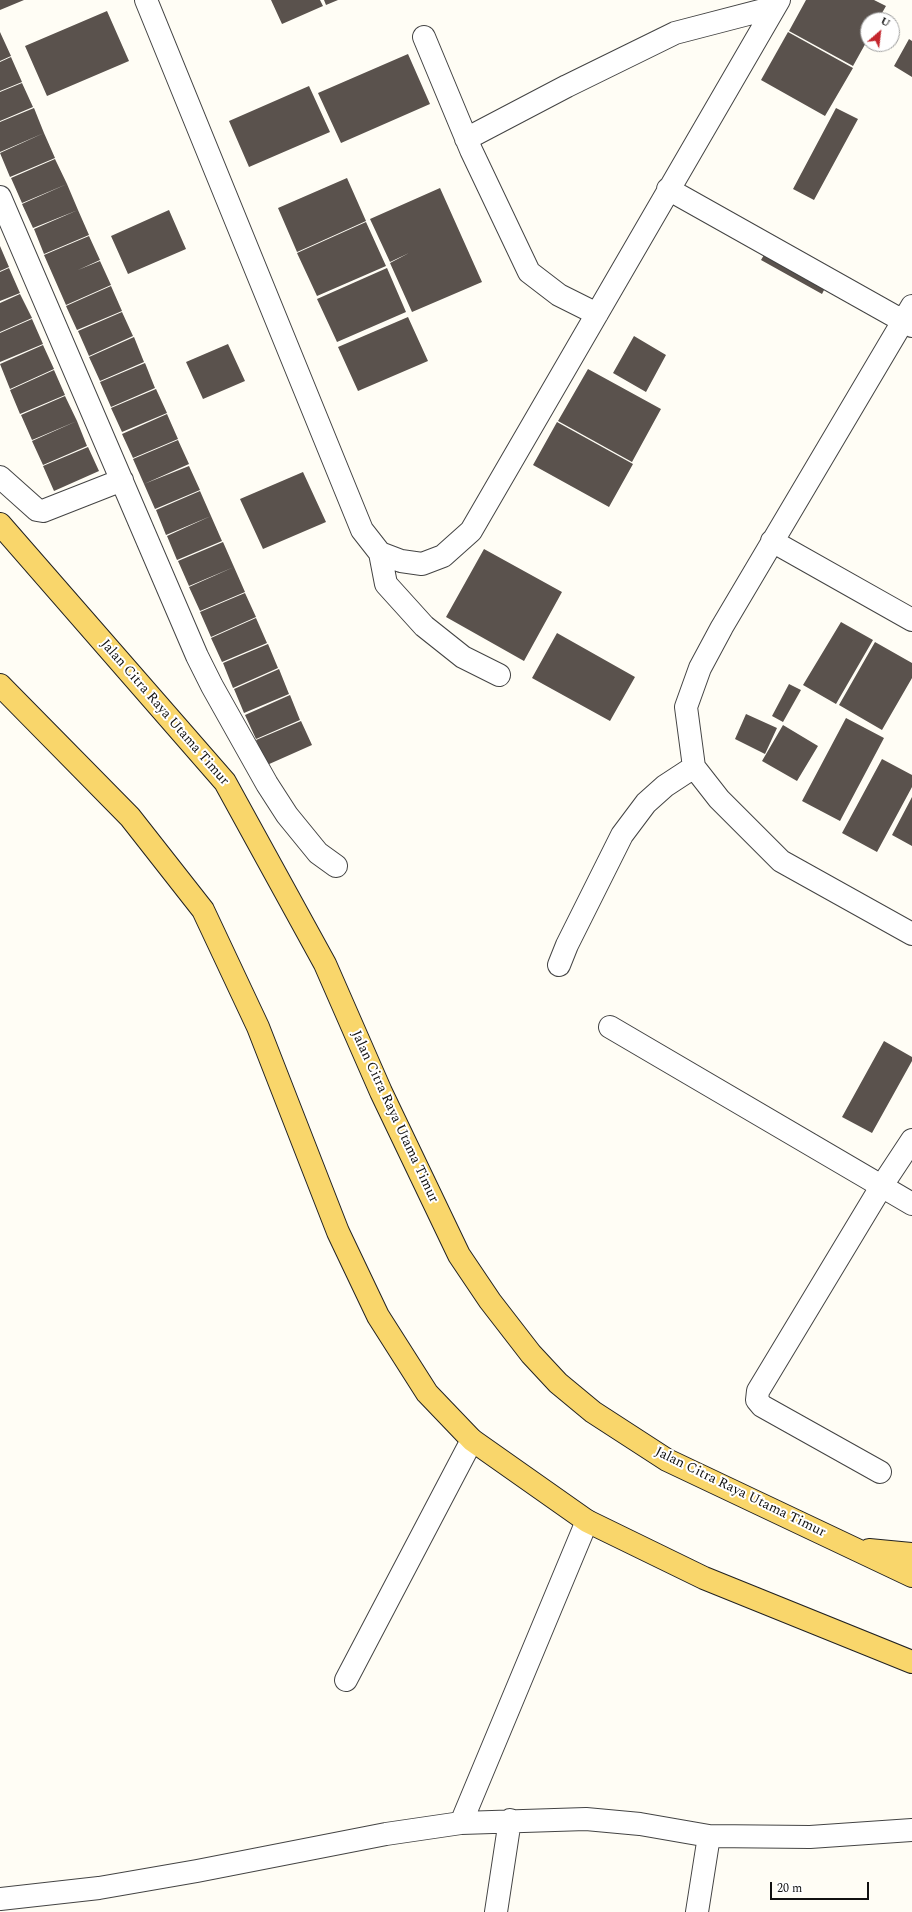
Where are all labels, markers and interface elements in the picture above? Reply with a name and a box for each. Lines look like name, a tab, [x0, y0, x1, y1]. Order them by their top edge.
north arrow	[860, 12, 900, 52]
text: U	[877, 12, 893, 32]
street label: Jalan Citra Raya Utama Timur	[96, 637, 232, 789]
street label: Jalan Citra Raya Utama Timur	[347, 1028, 441, 1206]
street label: Jalan Citra Raya Utama Timur	[652, 1444, 828, 1542]
scale bar	[772, 1874, 871, 1900]
text: 20 m	[777, 1879, 802, 1898]

